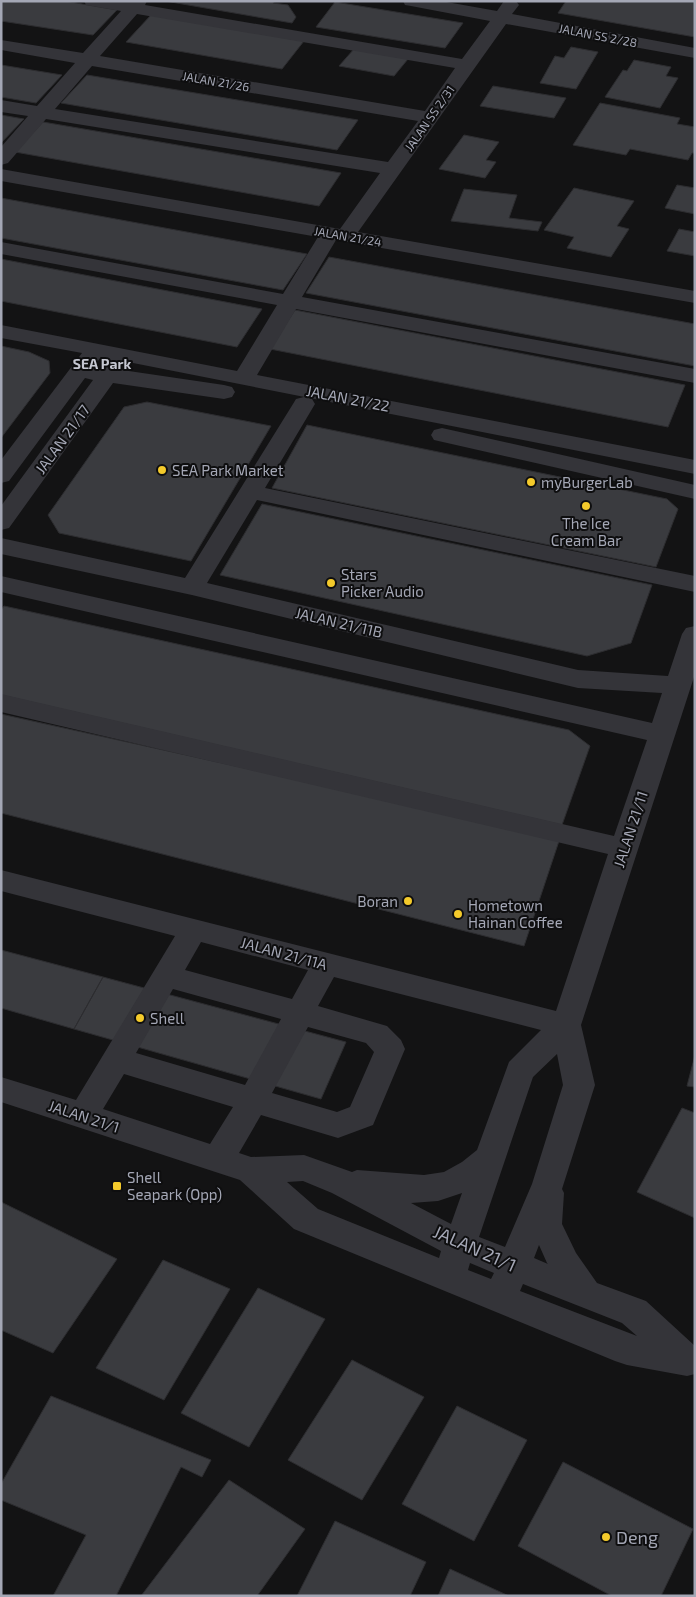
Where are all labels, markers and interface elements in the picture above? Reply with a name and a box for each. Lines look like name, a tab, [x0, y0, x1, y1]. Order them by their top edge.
street label: JALAN SS 2/28	[558, 21, 638, 49]
street label: JALAN 21/26	[181, 68, 251, 94]
street label: JALAN SS 2/31	[401, 83, 457, 153]
street label: JALAN 21/24	[313, 223, 383, 249]
district label: SEA Park	[73, 355, 131, 372]
street label: JALAN 21/22	[305, 381, 391, 415]
street label: JALAN 21/17	[31, 401, 93, 477]
place label: SEA Park Market	[172, 461, 284, 479]
marker: SEA Park Market	[156, 464, 168, 476]
place label: myBurgerLab	[541, 473, 633, 491]
marker: myBurgerLab	[525, 476, 537, 488]
marker: The Ice Cream Bar	[580, 500, 592, 512]
place label: The Ice Cream Bar	[551, 514, 621, 549]
place label: Stars Picker Audio	[341, 565, 424, 600]
marker: Stars Picker Audio	[325, 577, 337, 589]
street label: JALAN 21/11B	[294, 603, 384, 641]
street label: JALAN 21/11	[609, 788, 651, 870]
place label: Boran	[357, 892, 398, 910]
marker: Boran	[402, 895, 414, 907]
place label: Hometown Hainan Coffee	[468, 896, 563, 931]
marker: Hometown Hainan Coffee	[452, 908, 464, 920]
street label: JALAN 21/11A	[239, 933, 330, 973]
place label: Shell	[150, 1009, 185, 1027]
marker: Shell	[134, 1012, 146, 1024]
street label: JALAN 21/1	[46, 1096, 122, 1136]
place label: Shell Seapark (Opp)	[127, 1168, 222, 1203]
marker: Shell Seapark (Opp)	[111, 1180, 123, 1192]
street label: JALAN 21/1	[430, 1220, 520, 1276]
place label: Deng	[616, 1526, 658, 1548]
marker: Deng	[600, 1531, 612, 1543]

